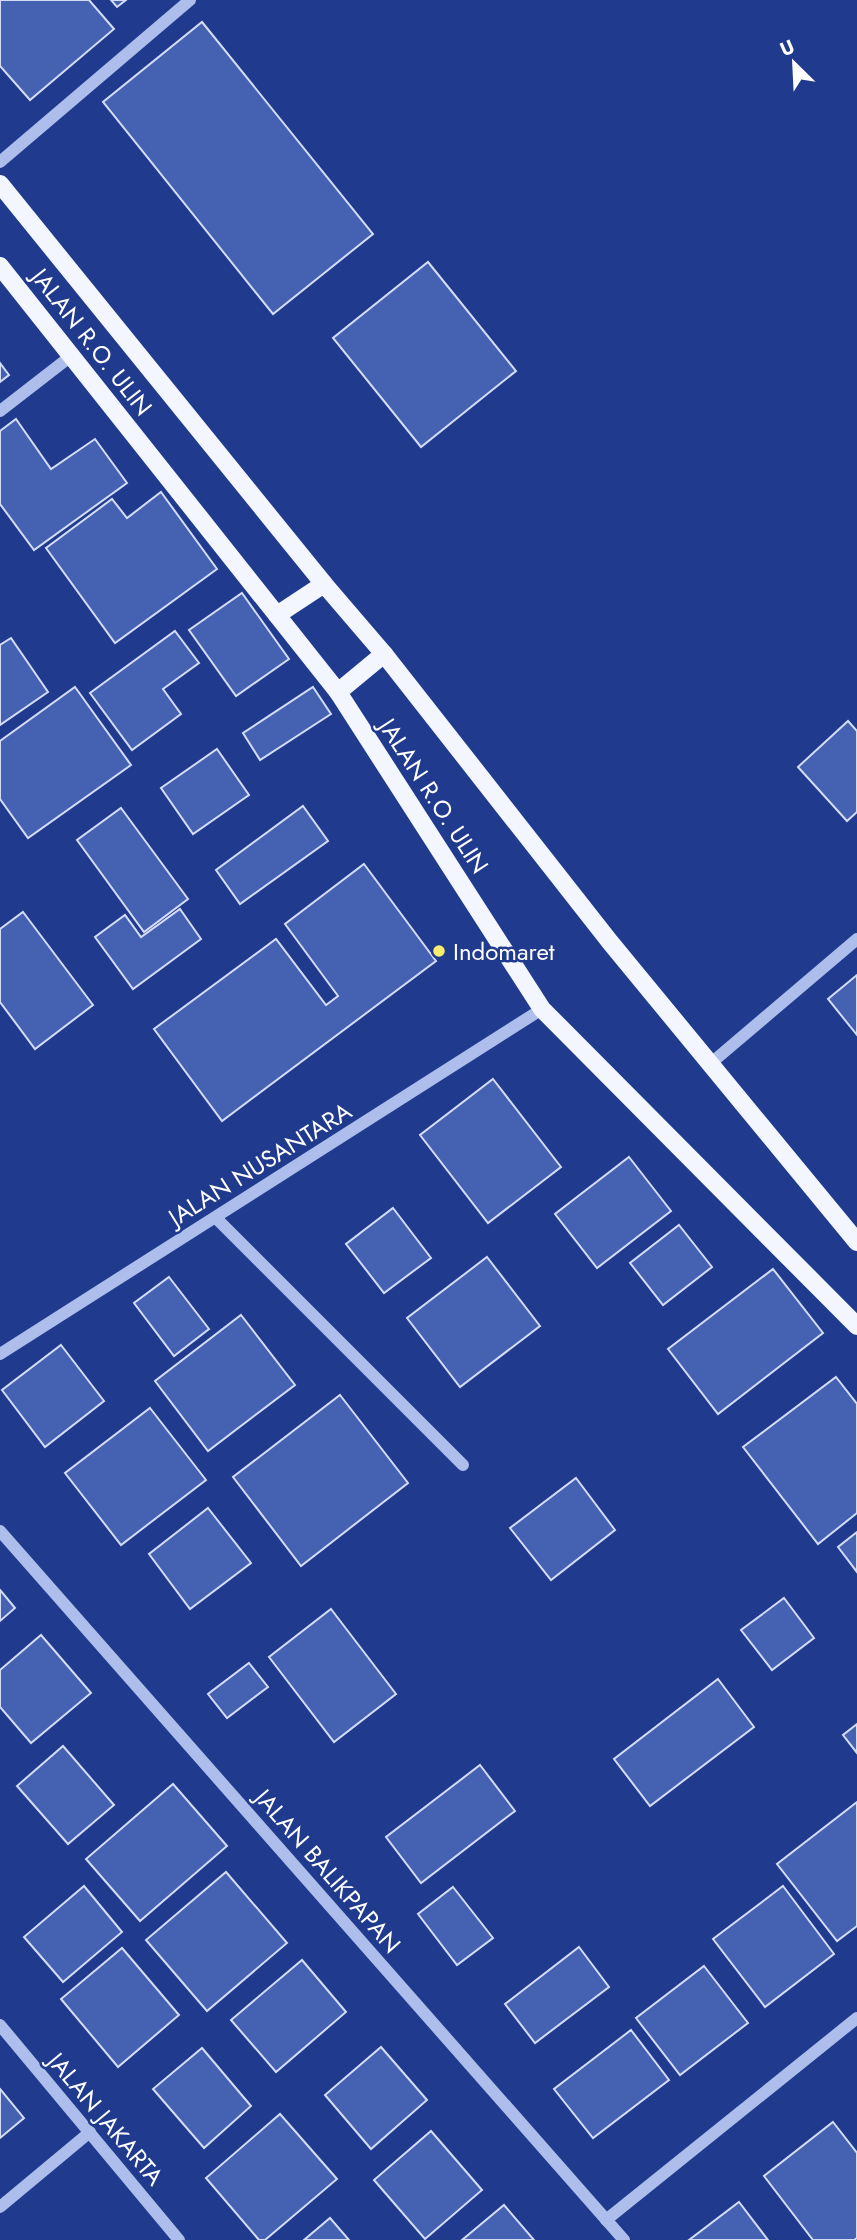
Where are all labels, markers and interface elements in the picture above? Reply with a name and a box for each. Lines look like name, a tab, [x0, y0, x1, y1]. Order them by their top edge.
north arrow	[759, 28, 829, 98]
text: U	[776, 33, 799, 63]
street label: JALAN R.O. ULIN	[21, 259, 161, 423]
street label: JALAN R.O. ULIN	[369, 709, 497, 880]
place label: Indomaret	[453, 934, 555, 969]
marker: Indomaret	[431, 943, 447, 959]
street label: JALAN NUSANTARA	[159, 1093, 358, 1236]
street label: JALAN BALIKPAPAN	[245, 1779, 409, 1961]
street label: JALAN JAKARTA	[38, 2043, 172, 2193]

